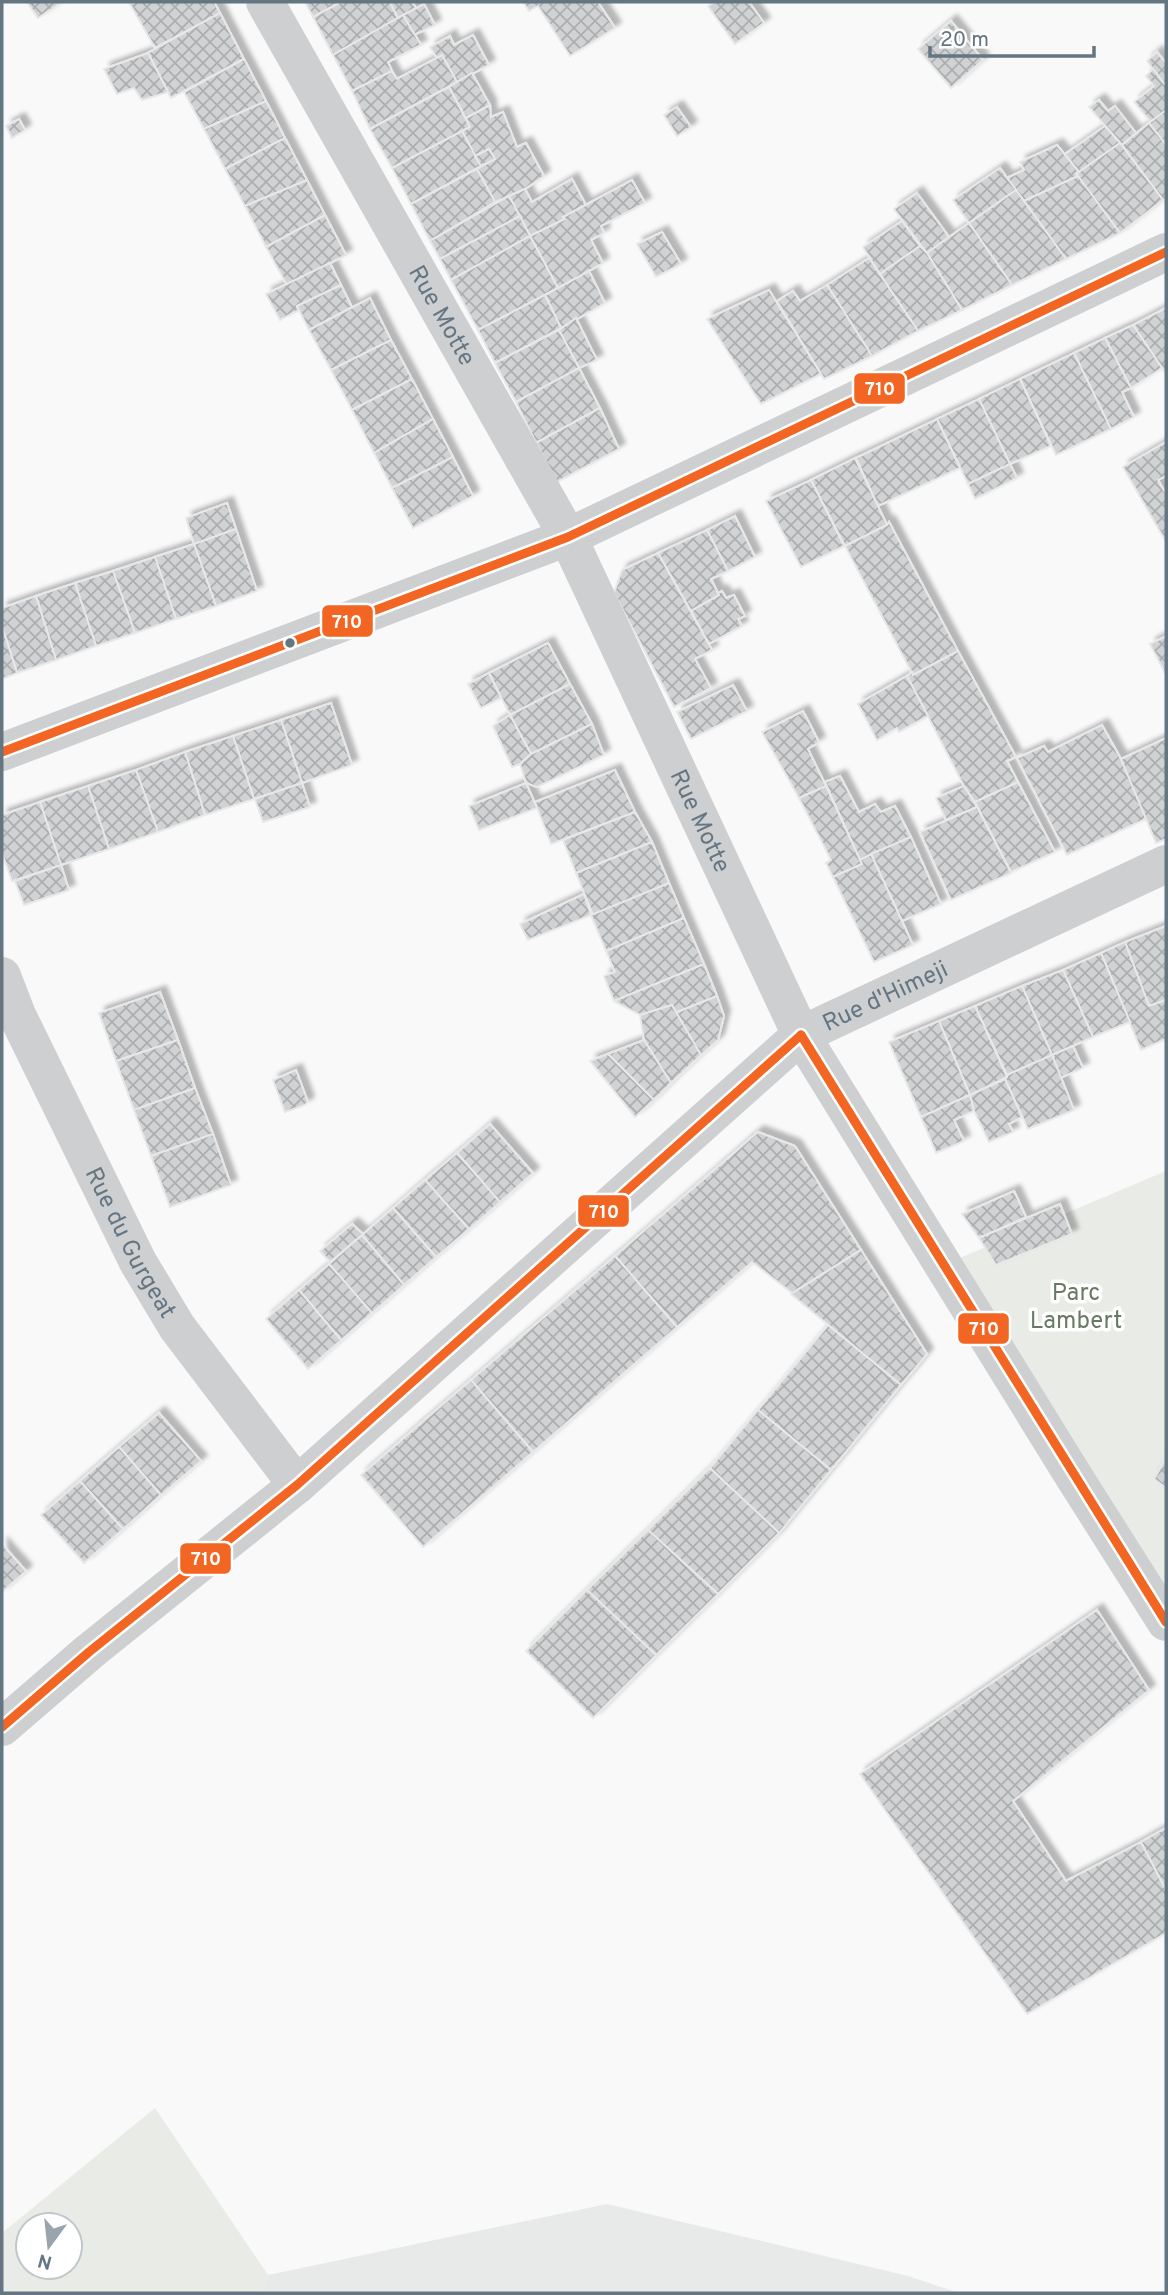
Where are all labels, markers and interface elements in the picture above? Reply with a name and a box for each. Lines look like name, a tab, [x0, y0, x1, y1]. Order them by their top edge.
scale bar	[930, 14, 1094, 58]
text: 20 m	[940, 27, 989, 54]
street label: Rue Motte	[400, 261, 481, 372]
line badge: 710	[853, 372, 906, 405]
text: 710	[865, 378, 895, 402]
line badge: 710	[321, 604, 374, 638]
text: 710	[332, 611, 362, 635]
unlabelled marker	[283, 636, 297, 650]
street label: Rue Motte	[662, 765, 736, 878]
street label: Rue d'Himeji	[818, 955, 953, 1040]
street label: Rue du Gurgeat	[77, 1163, 181, 1324]
line badge: 710	[577, 1194, 630, 1228]
text: 710	[589, 1201, 619, 1225]
park label: Parc Lambert	[1030, 1279, 1122, 1337]
line badge: 710	[957, 1312, 1010, 1345]
text: 710	[969, 1318, 999, 1342]
line badge: 710	[179, 1542, 232, 1575]
text: 710	[191, 1548, 221, 1572]
north arrow	[14, 2211, 84, 2281]
text: N	[35, 2247, 55, 2274]

